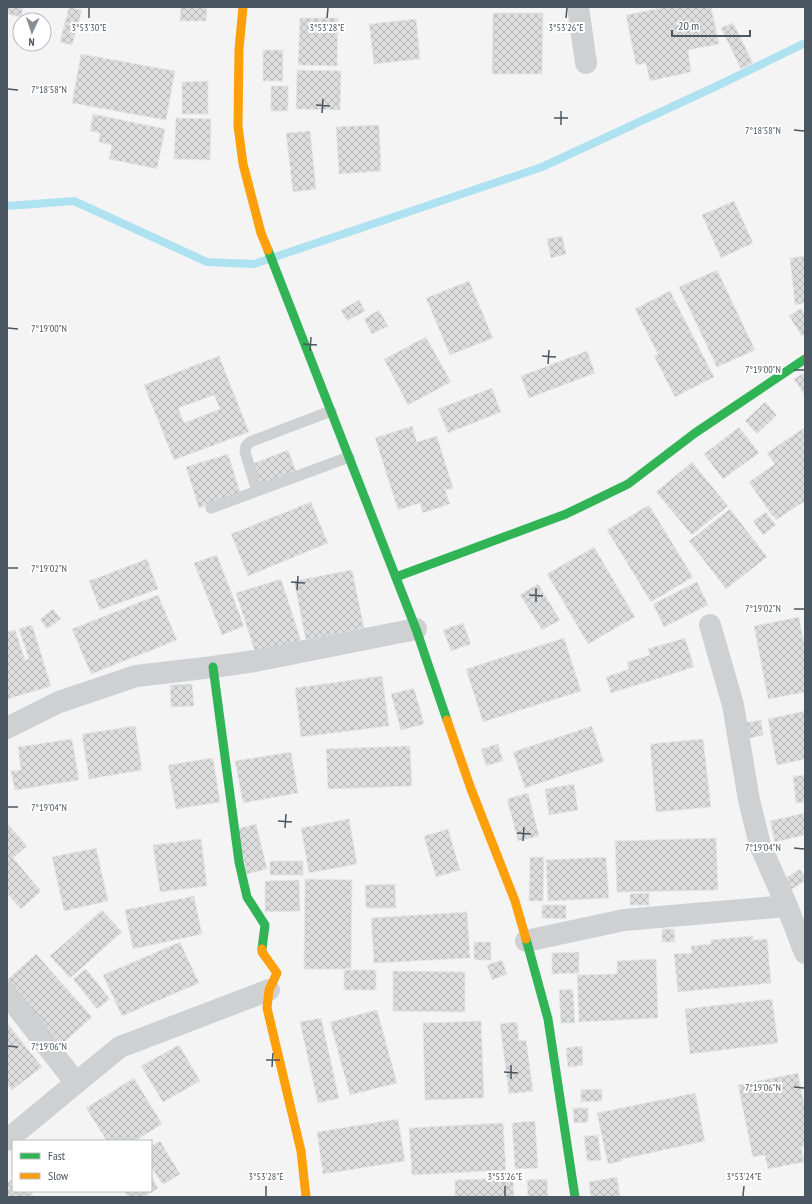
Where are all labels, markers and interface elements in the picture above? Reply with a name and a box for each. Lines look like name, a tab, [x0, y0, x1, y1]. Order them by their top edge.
north arrow	[12, 12, 52, 52]
scale bar	[672, 12, 750, 38]
text: 20 m	[678, 18, 699, 33]
text: 3°53'30"E	[72, 21, 106, 34]
text: 3°53'28"E	[310, 21, 344, 34]
text: 3°53'26"E	[549, 21, 583, 34]
text: N	[28, 35, 35, 49]
text: 7°18'58"N	[31, 83, 67, 96]
text: 7°18'58"N	[745, 124, 781, 137]
text: 7°19'00"N	[31, 322, 67, 335]
text: 7°19'00"N	[745, 363, 781, 376]
text: 7°19'02"N	[31, 562, 67, 575]
text: 7°19'02"N	[745, 602, 781, 615]
text: 7°19'04"N	[31, 801, 67, 814]
text: 7°19'04"N	[745, 841, 781, 854]
text: 7°19'06"N	[31, 1040, 67, 1053]
text: 7°19'06"N	[745, 1081, 781, 1094]
legend	[12, 1140, 152, 1192]
text: Fast	[48, 1148, 66, 1163]
text: Slow	[48, 1168, 69, 1183]
text: 3°53'28"E	[249, 1170, 283, 1183]
text: 3°53'26"E	[488, 1170, 522, 1183]
text: 3°53'24"E	[727, 1170, 761, 1183]

